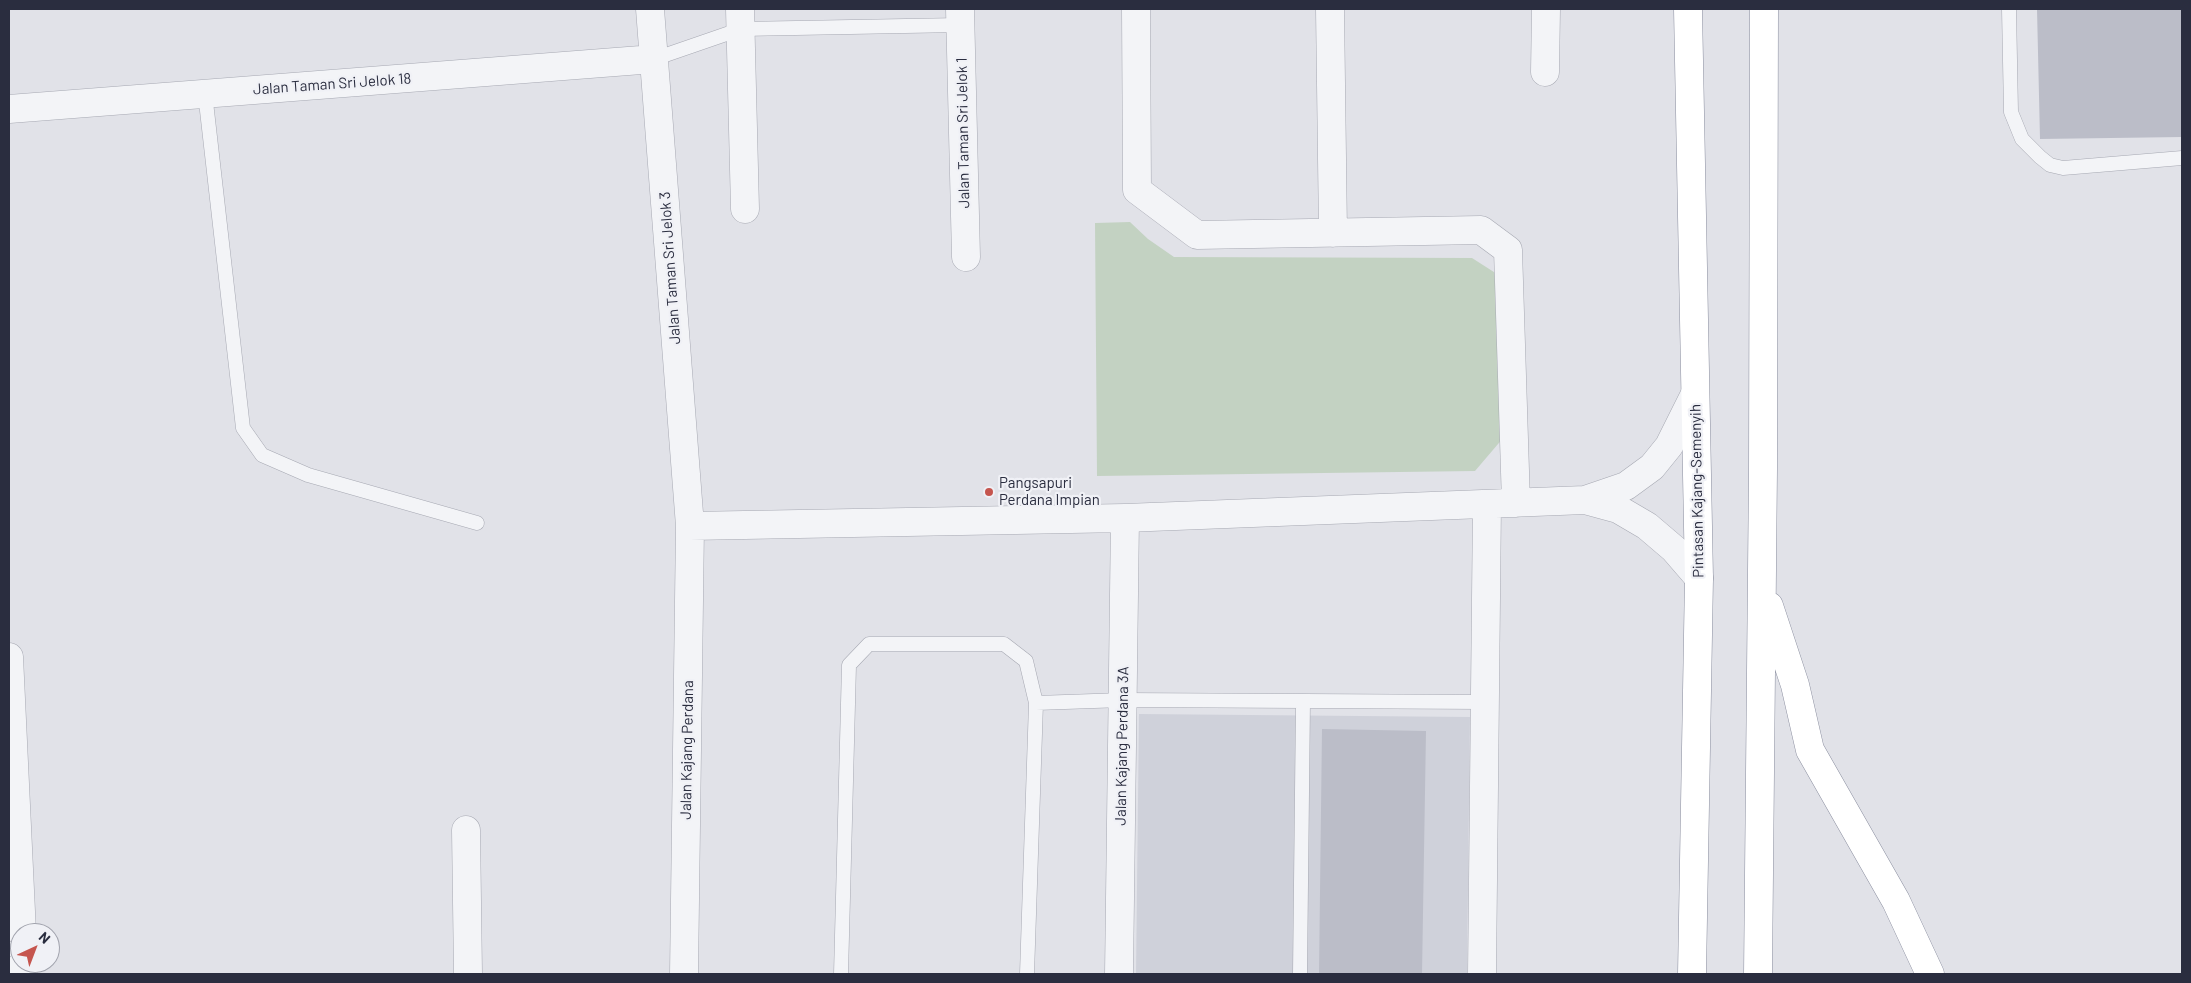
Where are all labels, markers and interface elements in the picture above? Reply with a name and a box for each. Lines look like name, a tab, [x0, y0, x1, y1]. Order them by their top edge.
street label: Jalan Taman Sri Jelok 1	[953, 57, 973, 209]
street label: Jalan Taman Sri Jelok 18	[252, 69, 412, 99]
street label: Jalan Taman Sri Jelok 3	[656, 191, 684, 345]
street label: Pintasan Kajang-Semenyih	[1686, 404, 1708, 578]
place label: Pangsapuri Perdana Impian	[999, 474, 1100, 509]
marker: Pangsapuri Perdana Impian	[983, 486, 995, 498]
street label: Jalan Kajang Perdana 3A	[1112, 666, 1132, 826]
street label: Jalan Kajang Perdana	[677, 680, 697, 820]
north arrow	[10, 923, 60, 973]
text: N	[36, 928, 54, 947]

